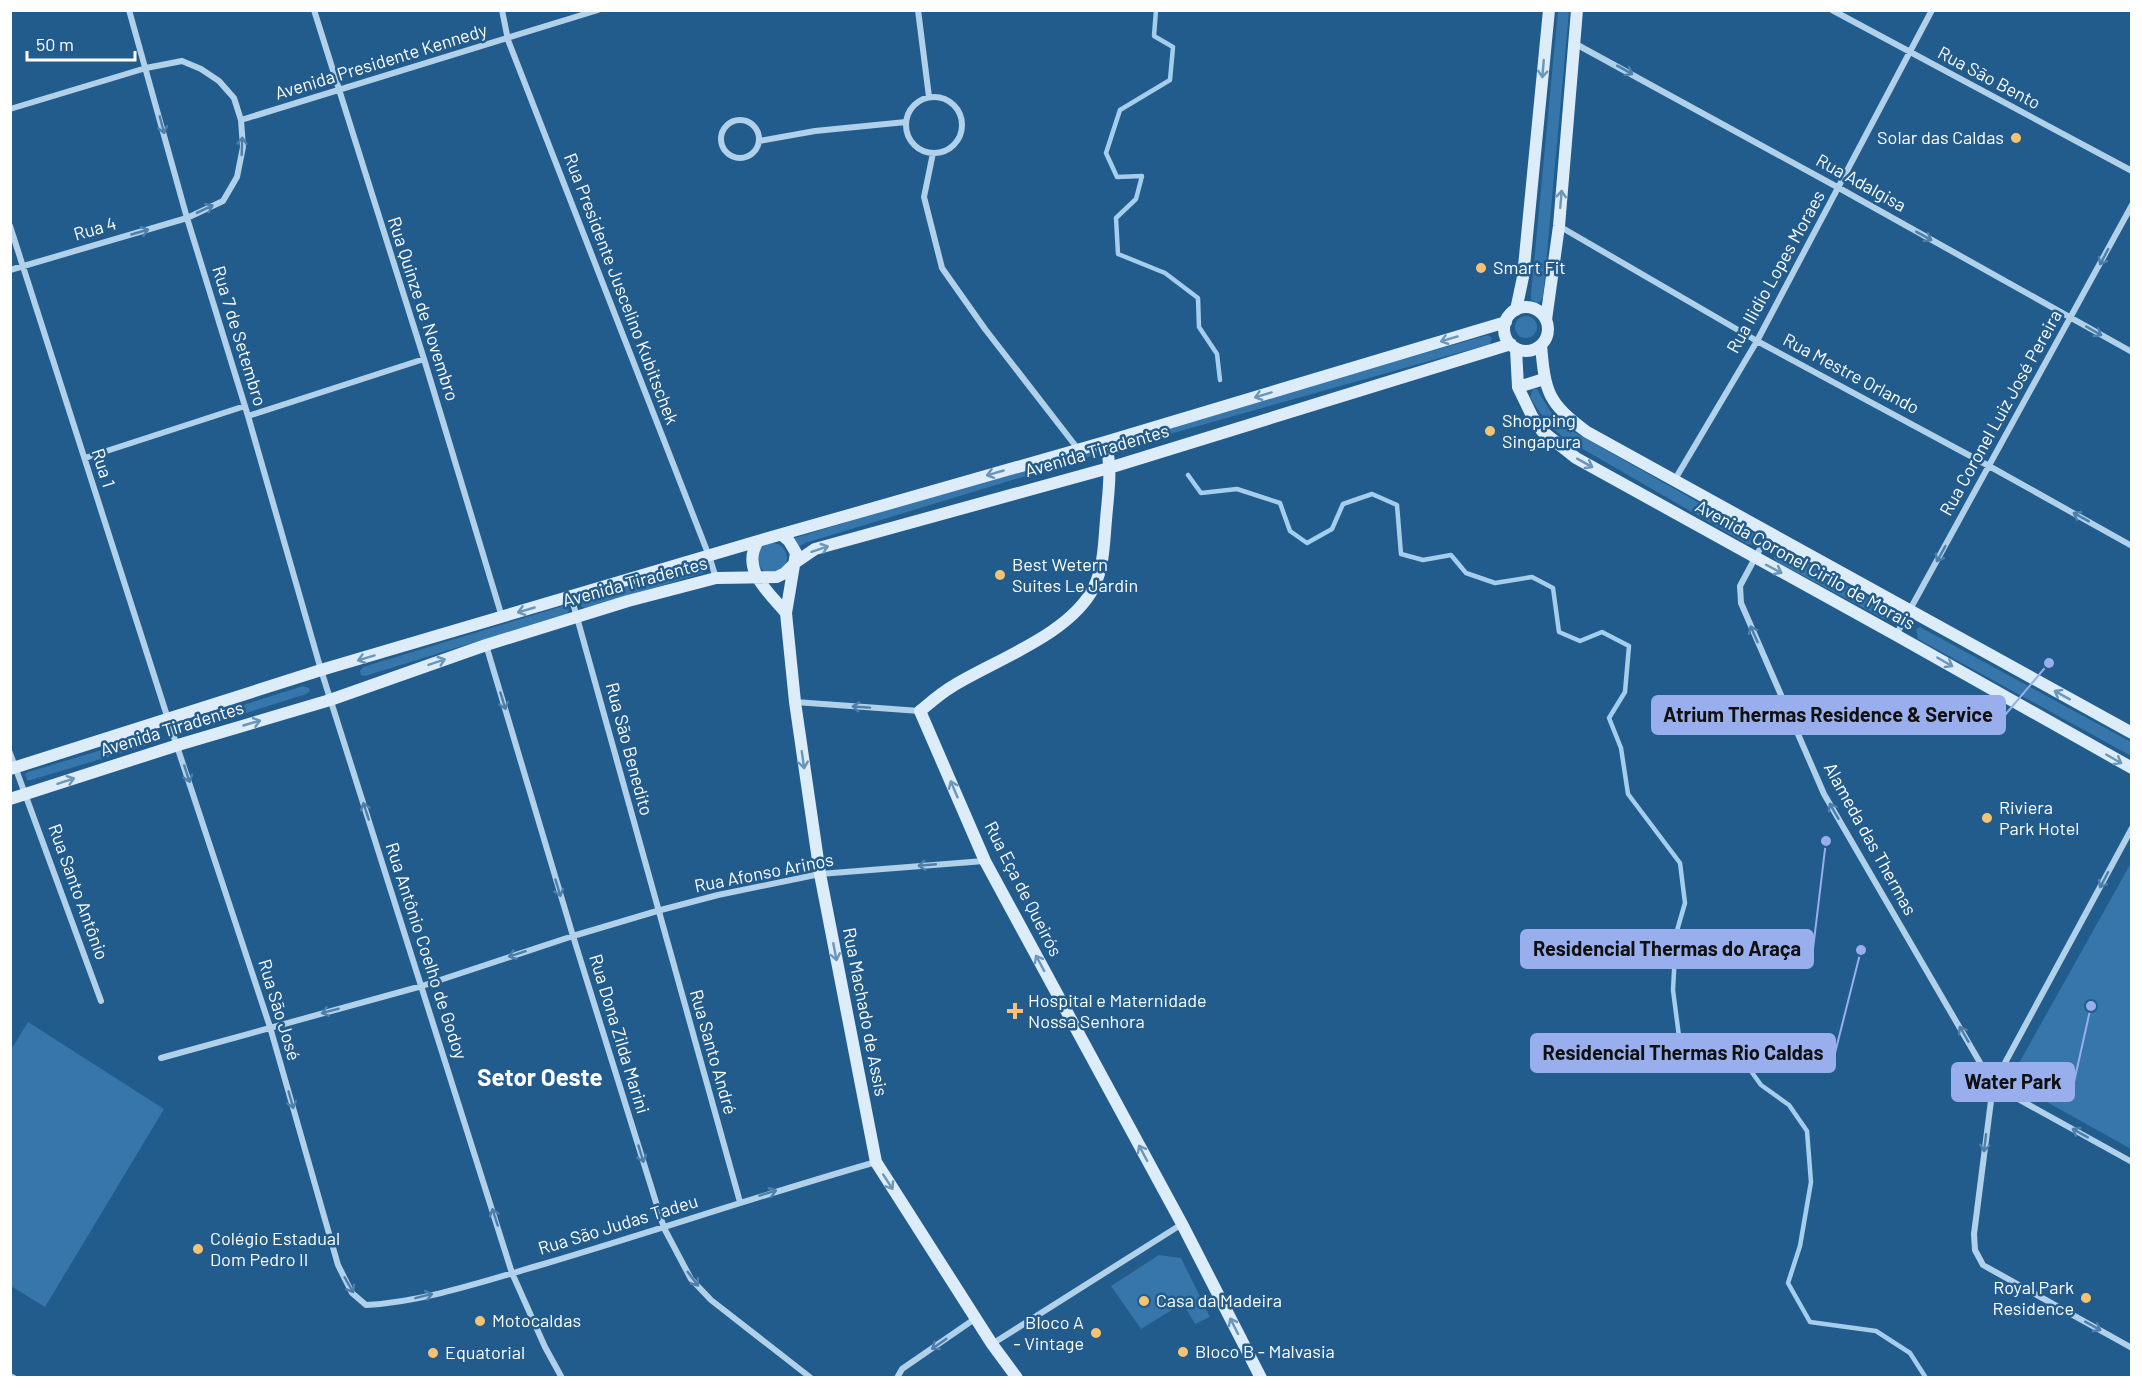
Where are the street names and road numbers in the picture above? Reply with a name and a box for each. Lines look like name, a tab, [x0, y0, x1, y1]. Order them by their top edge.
street label: Avenida Presidente Kennedy	[272, 18, 490, 104]
street label: Rua São Bento	[1934, 41, 2045, 113]
street label: Rua Adalgisa	[1813, 148, 1910, 216]
street label: Rua Presidente Juscelino Kubitschek	[560, 150, 684, 427]
street label: Rua Ilidio Lopes Moraes	[1721, 186, 1829, 357]
street label: Rua 4	[71, 211, 119, 245]
street label: Rua Quinze de Novembro	[384, 214, 464, 404]
street label: Rua 7 de Setembro	[208, 263, 272, 408]
street label: Rua Coronel Luiz José Pereira	[1934, 306, 2066, 519]
street label: Rua Mestre Orlando	[1780, 328, 1923, 418]
street label: Avenida Tiradentes	[1022, 419, 1171, 481]
street label: Rua 1	[87, 445, 121, 490]
street label: Avenida Coronel Cirilo de Morais	[1692, 494, 1919, 634]
street label: Avenida Tiradentes	[560, 551, 710, 611]
street label: Rua São Benedito	[602, 680, 658, 818]
street label: Avenida Tiradentes	[97, 696, 246, 760]
street label: Alameda das Thermas	[1820, 758, 1922, 919]
street label: Rua Eça de Queirós	[980, 817, 1067, 960]
street label: Rua Santo Antônio	[44, 821, 114, 963]
street label: Rua Antônio Coelho de Godoy	[381, 840, 472, 1062]
street label: Rua Afonso Arinos	[692, 848, 835, 896]
street label: Rua Machado de Assis	[839, 926, 893, 1098]
street label: Rua Dona Zilda Marini	[585, 951, 655, 1116]
street label: Rua São José	[254, 956, 306, 1063]
street label: Rua Santo André	[686, 987, 742, 1117]
street label: Rua São Judas Tadeu	[535, 1189, 700, 1259]

